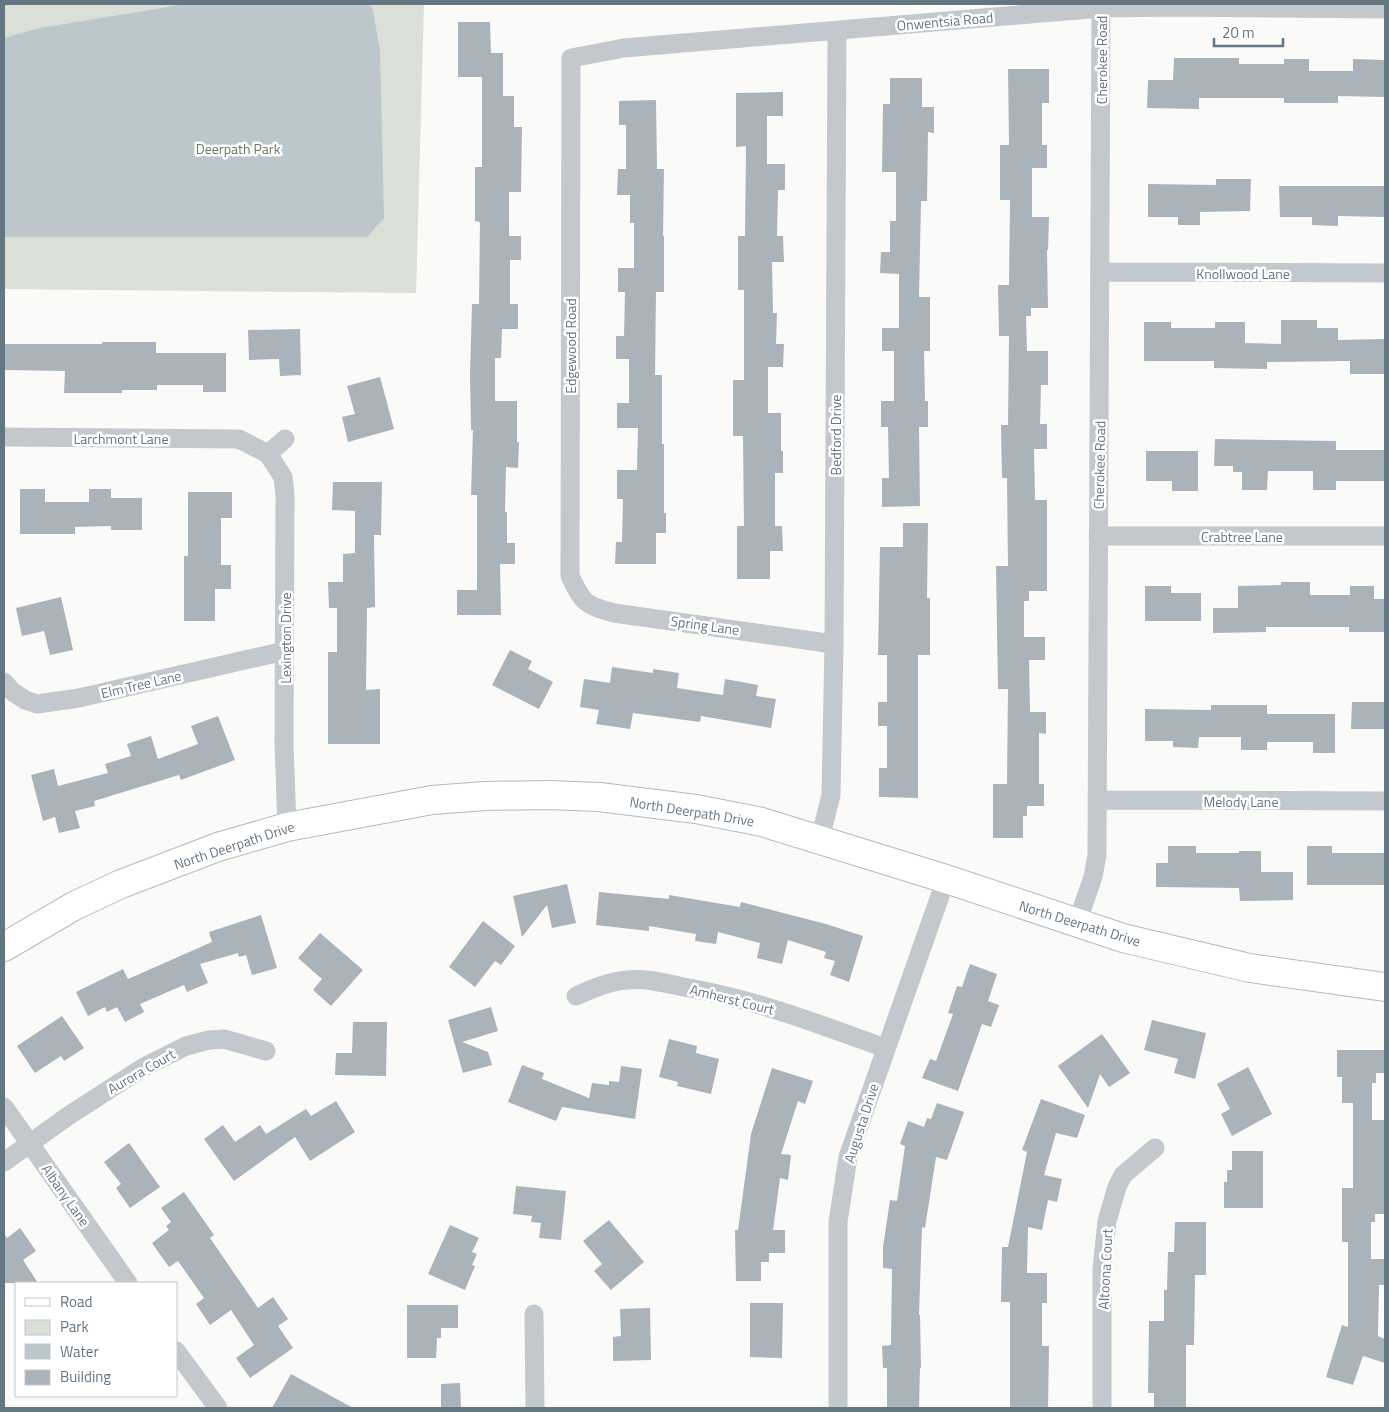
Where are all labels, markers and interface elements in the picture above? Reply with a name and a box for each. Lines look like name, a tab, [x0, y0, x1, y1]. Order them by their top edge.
street label: Onwentsia Road	[896, 6, 994, 36]
scale bar	[1214, 15, 1283, 47]
street label: Cherokee Road	[1091, 16, 1112, 104]
text: 20 m	[1222, 21, 1255, 44]
park label: Deerpath Park	[196, 138, 281, 159]
street label: Knollwood Lane	[1196, 263, 1290, 284]
street label: Edgewood Road	[560, 298, 581, 394]
street label: Bedford Drive	[825, 395, 846, 475]
street label: Cherokee Road	[1088, 421, 1110, 509]
street label: Larchmont Lane	[74, 428, 168, 449]
street label: Crabtree Lane	[1201, 526, 1283, 547]
street label: Lexington Drive	[275, 592, 296, 684]
street label: Spring Lane	[669, 610, 741, 640]
street label: Elm Tree Lane	[99, 665, 183, 703]
street label: North Deerpath Drive	[628, 791, 756, 831]
street label: Melody Lane	[1204, 791, 1278, 812]
street label: North Deerpath Drive	[171, 816, 297, 874]
street label: North Deerpath Drive	[1017, 895, 1143, 951]
street label: Amherst Court	[688, 978, 776, 1020]
street label: Aurora Court	[103, 1043, 179, 1099]
street label: Augusta Drive	[838, 1081, 884, 1165]
street label: Albany Lane	[37, 1160, 95, 1230]
street label: Altoona Court	[1092, 1228, 1118, 1310]
legend	[15, 1282, 178, 1397]
text: Road	[60, 1290, 92, 1313]
text: Park	[60, 1315, 89, 1338]
text: Water	[60, 1340, 99, 1363]
text: Building	[60, 1365, 111, 1388]

